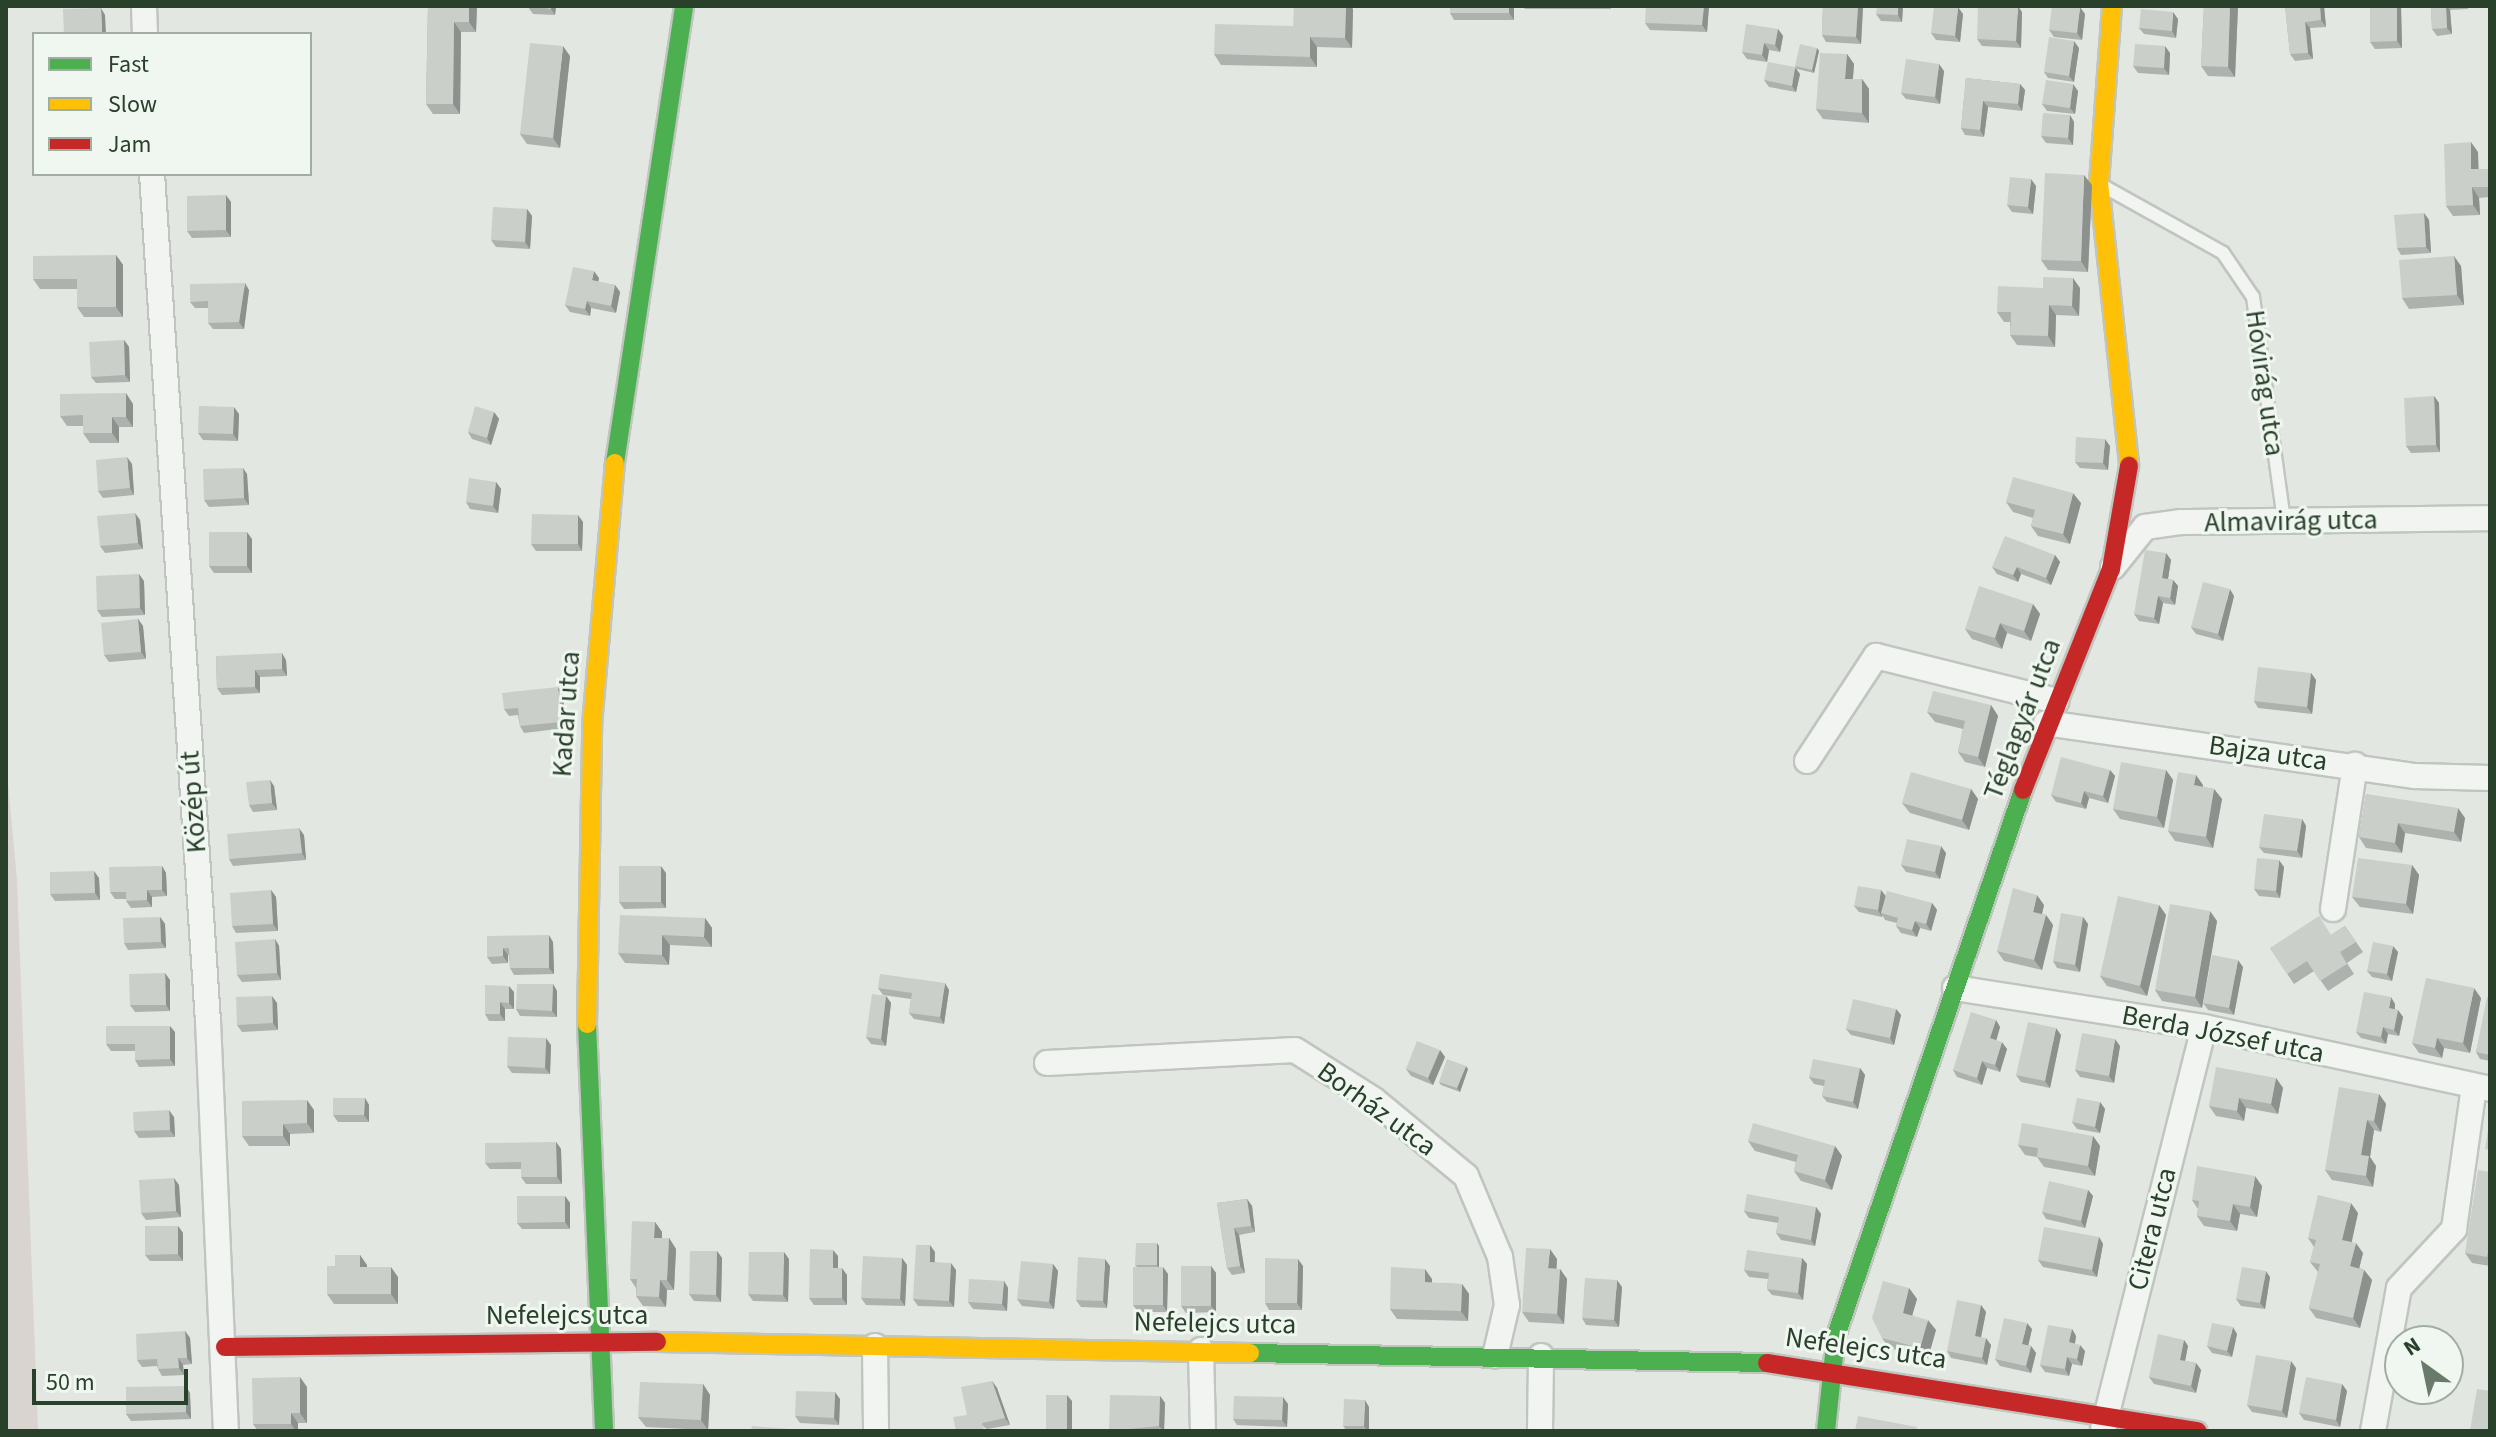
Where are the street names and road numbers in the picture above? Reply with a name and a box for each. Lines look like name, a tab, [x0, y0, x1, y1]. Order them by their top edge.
street label: Hóvirág utca	[2238, 308, 2292, 458]
street label: Almavirág utca	[2204, 503, 2378, 539]
street label: Téglagyár utca	[1976, 634, 2068, 804]
street label: Kadar utca	[545, 650, 587, 778]
street label: Bajza utca	[2207, 728, 2329, 778]
street label: Közép út	[173, 750, 213, 854]
street label: Berda József utca	[2119, 998, 2327, 1070]
street label: Borház utca	[1311, 1055, 1443, 1163]
street label: Citera utca	[2121, 1164, 2183, 1294]
street label: Nefelejcs utca	[486, 1298, 648, 1332]
street label: Nefelejcs utca	[1133, 1305, 1297, 1341]
street label: Nefelejcs utca	[1783, 1320, 1949, 1376]

